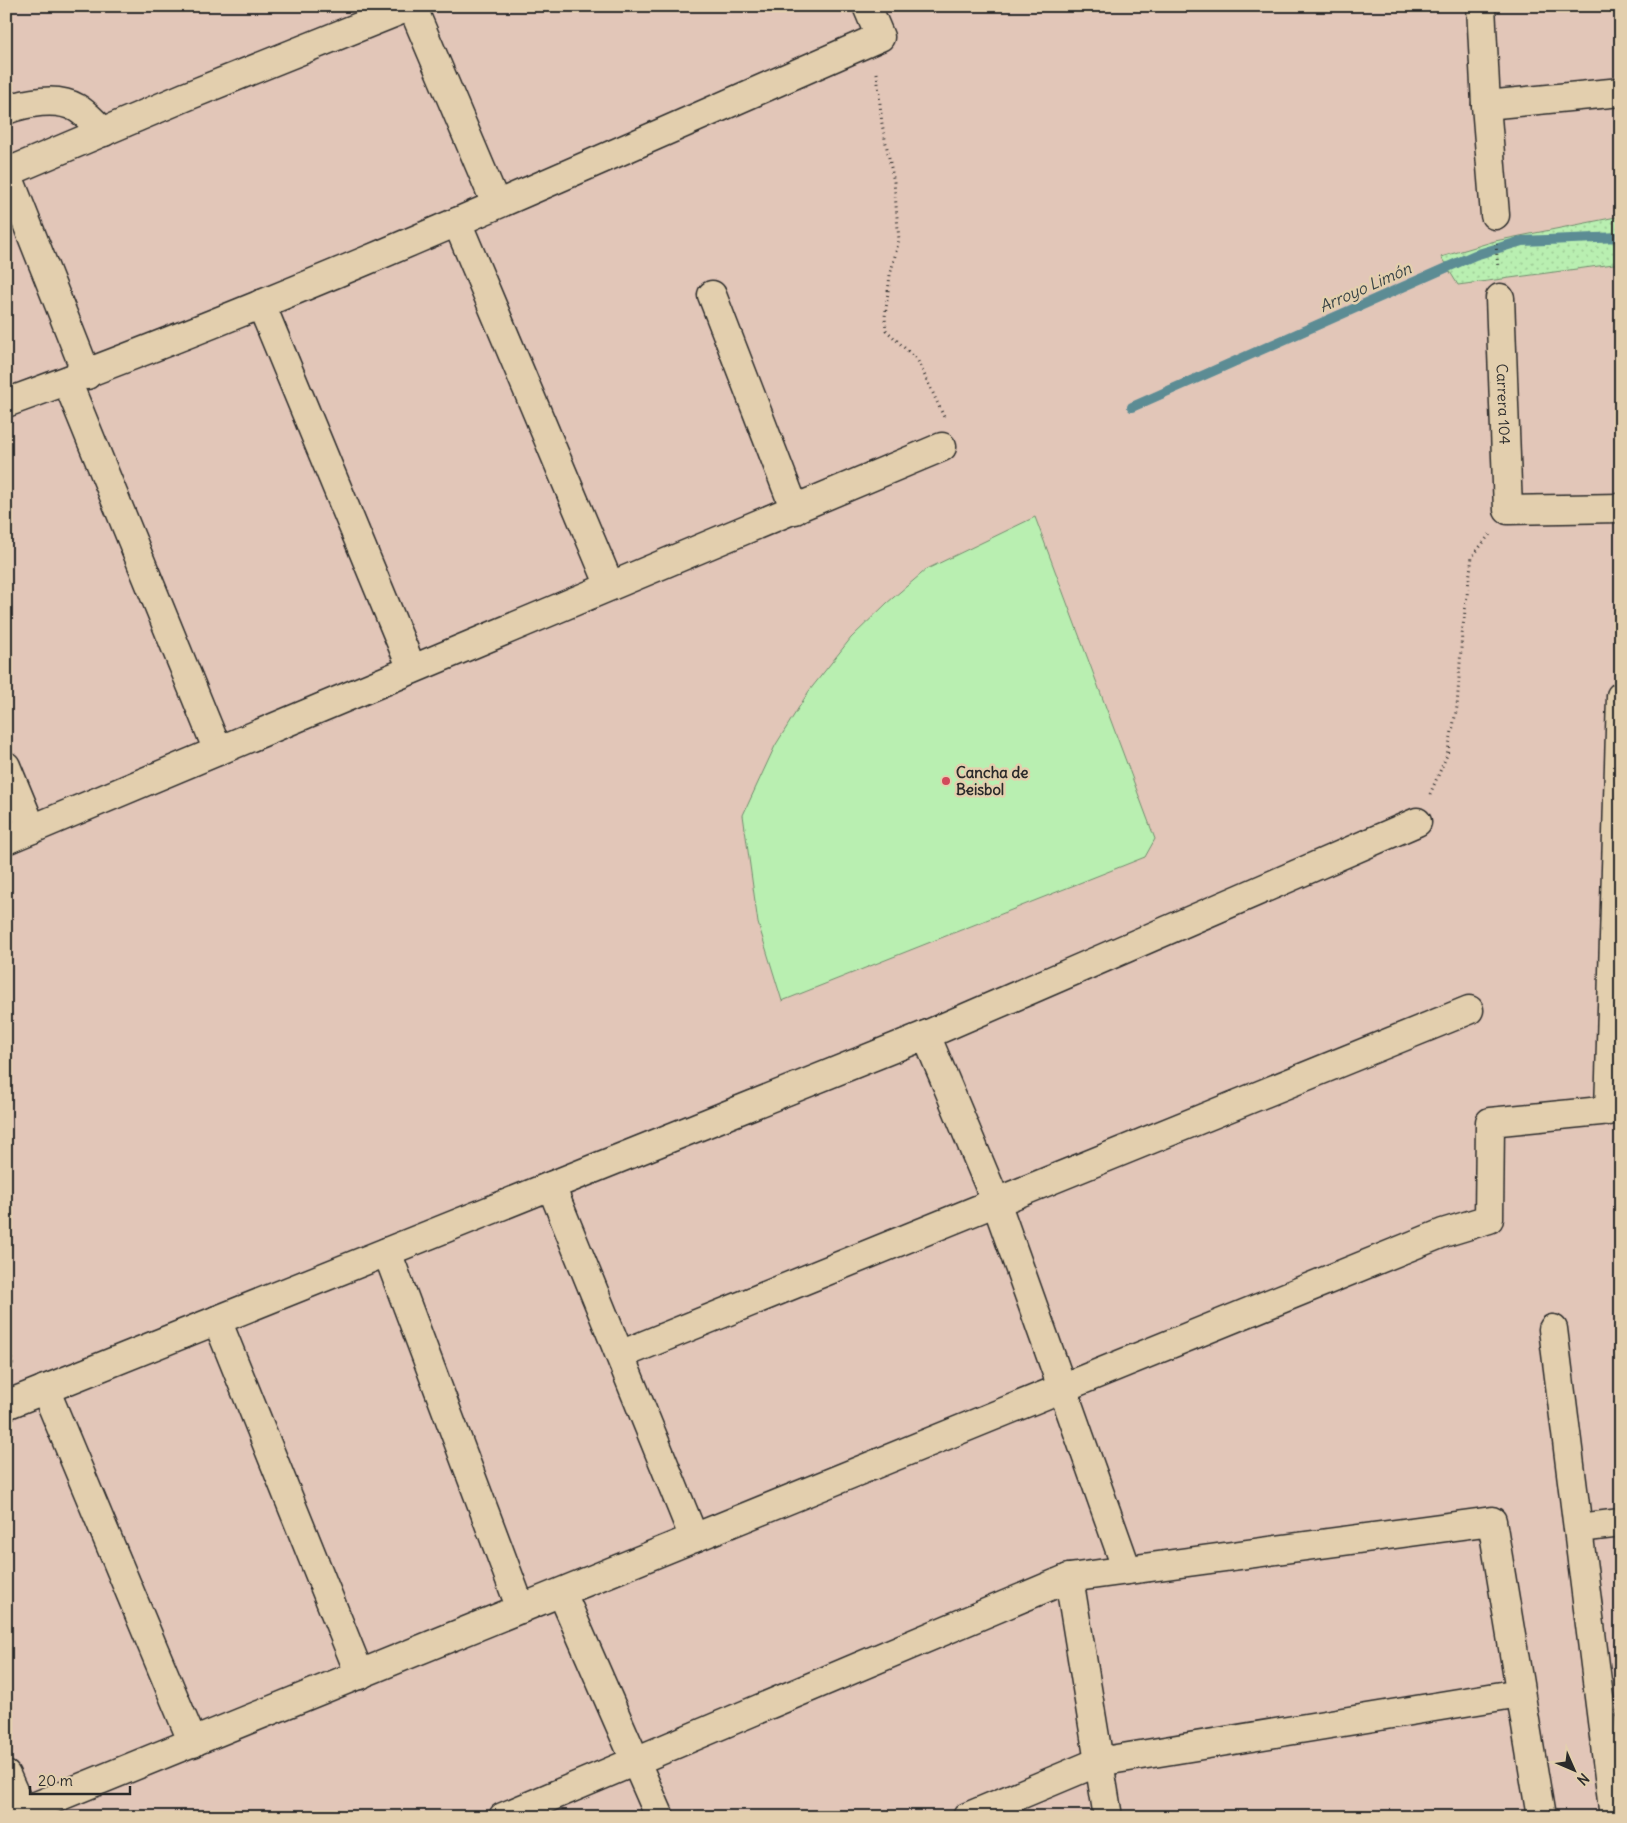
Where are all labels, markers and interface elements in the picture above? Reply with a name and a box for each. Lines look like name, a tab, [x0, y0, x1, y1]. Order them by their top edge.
water label: Arroyo Limón	[1316, 258, 1415, 316]
street label: Carrera 104	[1493, 363, 1515, 445]
place label: Cancha de Beisbol	[956, 763, 1028, 799]
marker: Cancha de Beisbol	[940, 775, 952, 787]
north arrow	[1550, 1746, 1600, 1796]
scale bar	[30, 1763, 130, 1795]
text: N	[1573, 1769, 1593, 1789]
text: 20 m	[38, 1771, 73, 1790]

